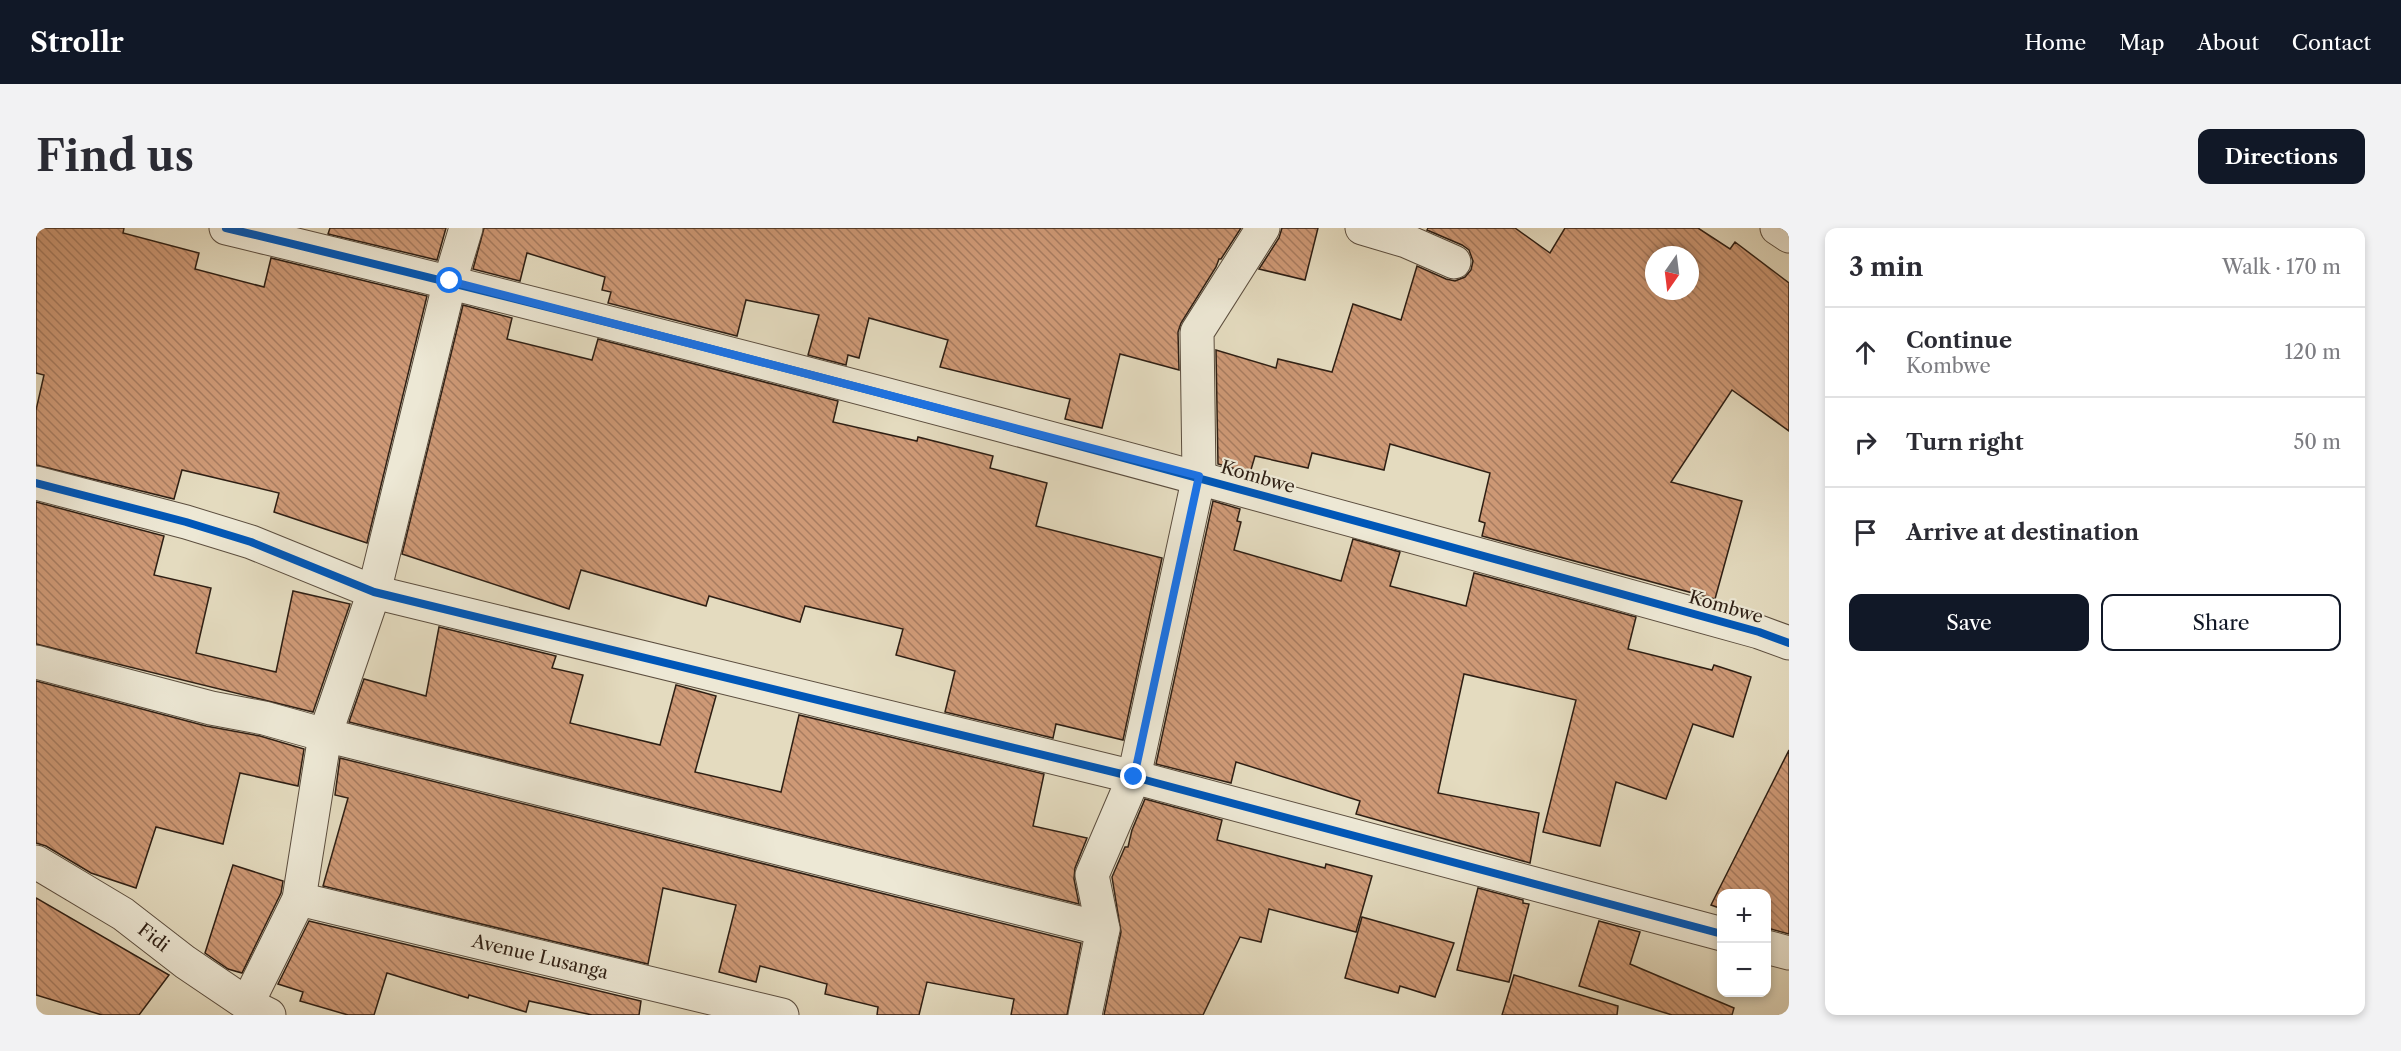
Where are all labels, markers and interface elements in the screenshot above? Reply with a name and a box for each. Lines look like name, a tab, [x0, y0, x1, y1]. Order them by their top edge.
text: Strollr	[30, 25, 124, 59]
text: Home	[2025, 30, 2086, 55]
text: Map	[2119, 30, 2164, 55]
text: About	[2197, 30, 2259, 55]
text: Contact	[2292, 30, 2371, 55]
button: Directions	[2198, 129, 2365, 184]
text: Find us	[36, 130, 194, 182]
north arrow	[1645, 246, 1699, 300]
text: 3 min	[1849, 251, 1923, 283]
text: Walk · 170 m	[2222, 255, 2341, 279]
route start	[436, 267, 462, 293]
text: Continue	[1906, 327, 2012, 354]
icon: ahead	[1849, 336, 1882, 369]
text: 120 m	[2284, 340, 2341, 364]
text: Kombwe	[1906, 354, 1991, 378]
icon: right	[1849, 426, 1882, 459]
text: Turn right	[1906, 429, 2024, 456]
text: 50 m	[2294, 430, 2341, 454]
street label: Kombwe	[1218, 456, 1298, 498]
icon: arrive	[1849, 516, 1882, 549]
text: Arrive at destination	[1906, 519, 2139, 546]
street label: Kombwe	[1686, 586, 1766, 628]
button: Save	[1849, 594, 2089, 651]
button: Share	[2101, 594, 2341, 651]
route end	[1120, 763, 1146, 789]
map controls	[1717, 889, 1771, 997]
button: +	[1717, 889, 1771, 943]
street label: Fidi	[134, 919, 174, 957]
street label: Avenue Lusanga	[469, 930, 611, 984]
button: −	[1717, 943, 1771, 997]

